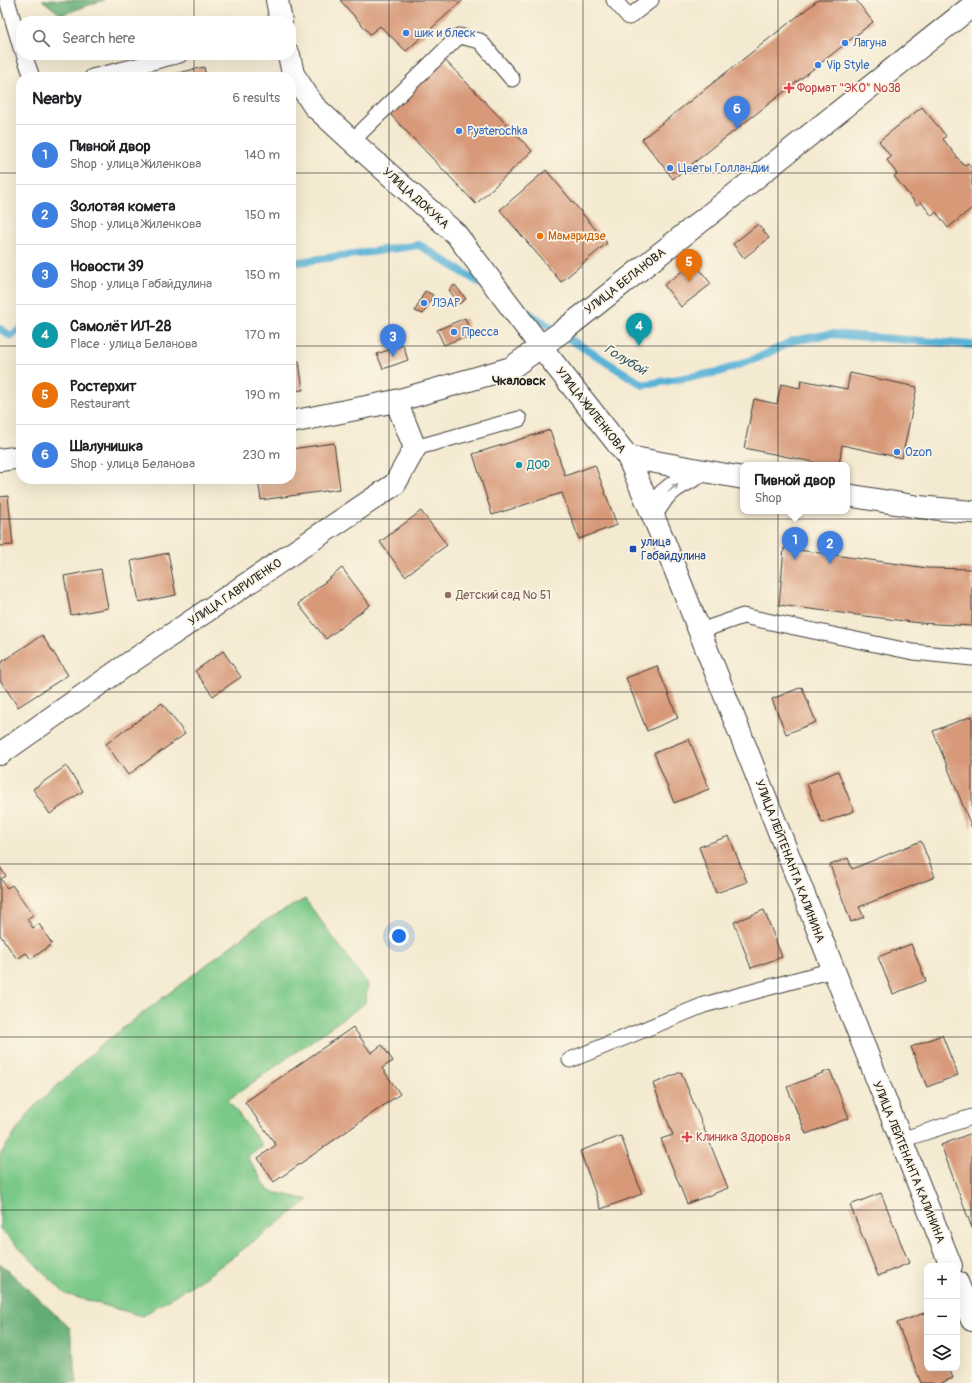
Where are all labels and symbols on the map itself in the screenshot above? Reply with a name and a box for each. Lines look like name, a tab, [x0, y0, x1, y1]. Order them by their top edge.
place label: шик и блеск	[414, 26, 476, 41]
marker: шик и блеск	[401, 28, 411, 38]
place label: Лагуна	[852, 36, 887, 51]
marker: Лагуна	[840, 38, 850, 48]
place label: Vip Style	[826, 58, 869, 73]
marker: Vip Style	[813, 60, 823, 70]
place label: Формат "ЭКО" №38	[797, 81, 901, 96]
marker: Формат "ЭКО" №38	[784, 83, 794, 93]
pin: 6	[724, 96, 750, 129]
place label: Pyaterochka	[467, 124, 528, 139]
marker: Pyaterochka	[454, 126, 464, 136]
place label: Цветы Голландии	[678, 161, 770, 176]
marker: Цветы Голландии	[665, 163, 675, 173]
street label: УЛИЦА ДОКУКА	[379, 165, 452, 232]
place label: Мамаридзе	[548, 229, 606, 244]
marker: Мамаридзе	[535, 231, 545, 241]
street label: УЛИЦА БЕЛАНОВА	[582, 245, 669, 318]
pin: 5	[676, 249, 702, 282]
place label: ЛЭАР	[431, 296, 460, 311]
marker: ЛЭАР	[419, 298, 429, 308]
pin: 4	[626, 313, 652, 346]
pin: 3	[380, 324, 406, 357]
place label: Пресса	[462, 325, 499, 340]
marker: Пресса	[449, 327, 459, 337]
water label: Голубой	[602, 341, 651, 380]
street label: УЛИЦА ЖИЛЕНКОВА	[552, 364, 629, 456]
district label: Чкаловск	[492, 373, 546, 389]
place label: Ozon	[905, 445, 932, 460]
marker: Ozon	[892, 447, 902, 457]
place label: ДОФ	[526, 458, 550, 473]
marker: ДОФ	[514, 460, 524, 470]
one-way arrow	[667, 484, 678, 492]
pin: 1	[782, 527, 808, 560]
pin: 2	[817, 531, 843, 564]
place label: улица Габайдулина	[640, 535, 706, 564]
marker: улица Габайдулина	[628, 544, 638, 554]
street label: УЛИЦА ГАВРИЛЕНКО	[186, 555, 285, 629]
place label: Детский сад № 51	[455, 588, 551, 603]
marker: Детский сад № 51	[443, 590, 453, 600]
street label: УЛИЦА ЛЕЙТЕНАНТА КАЛИНИНА	[751, 778, 828, 945]
your location	[389, 926, 409, 946]
street label: УЛИЦА ЛЕЙТЕНАНТА КАЛИНИНА	[869, 1079, 948, 1246]
place label: Клиника Здоровья	[696, 1130, 791, 1145]
marker: Клиника Здоровья	[681, 1131, 693, 1143]

